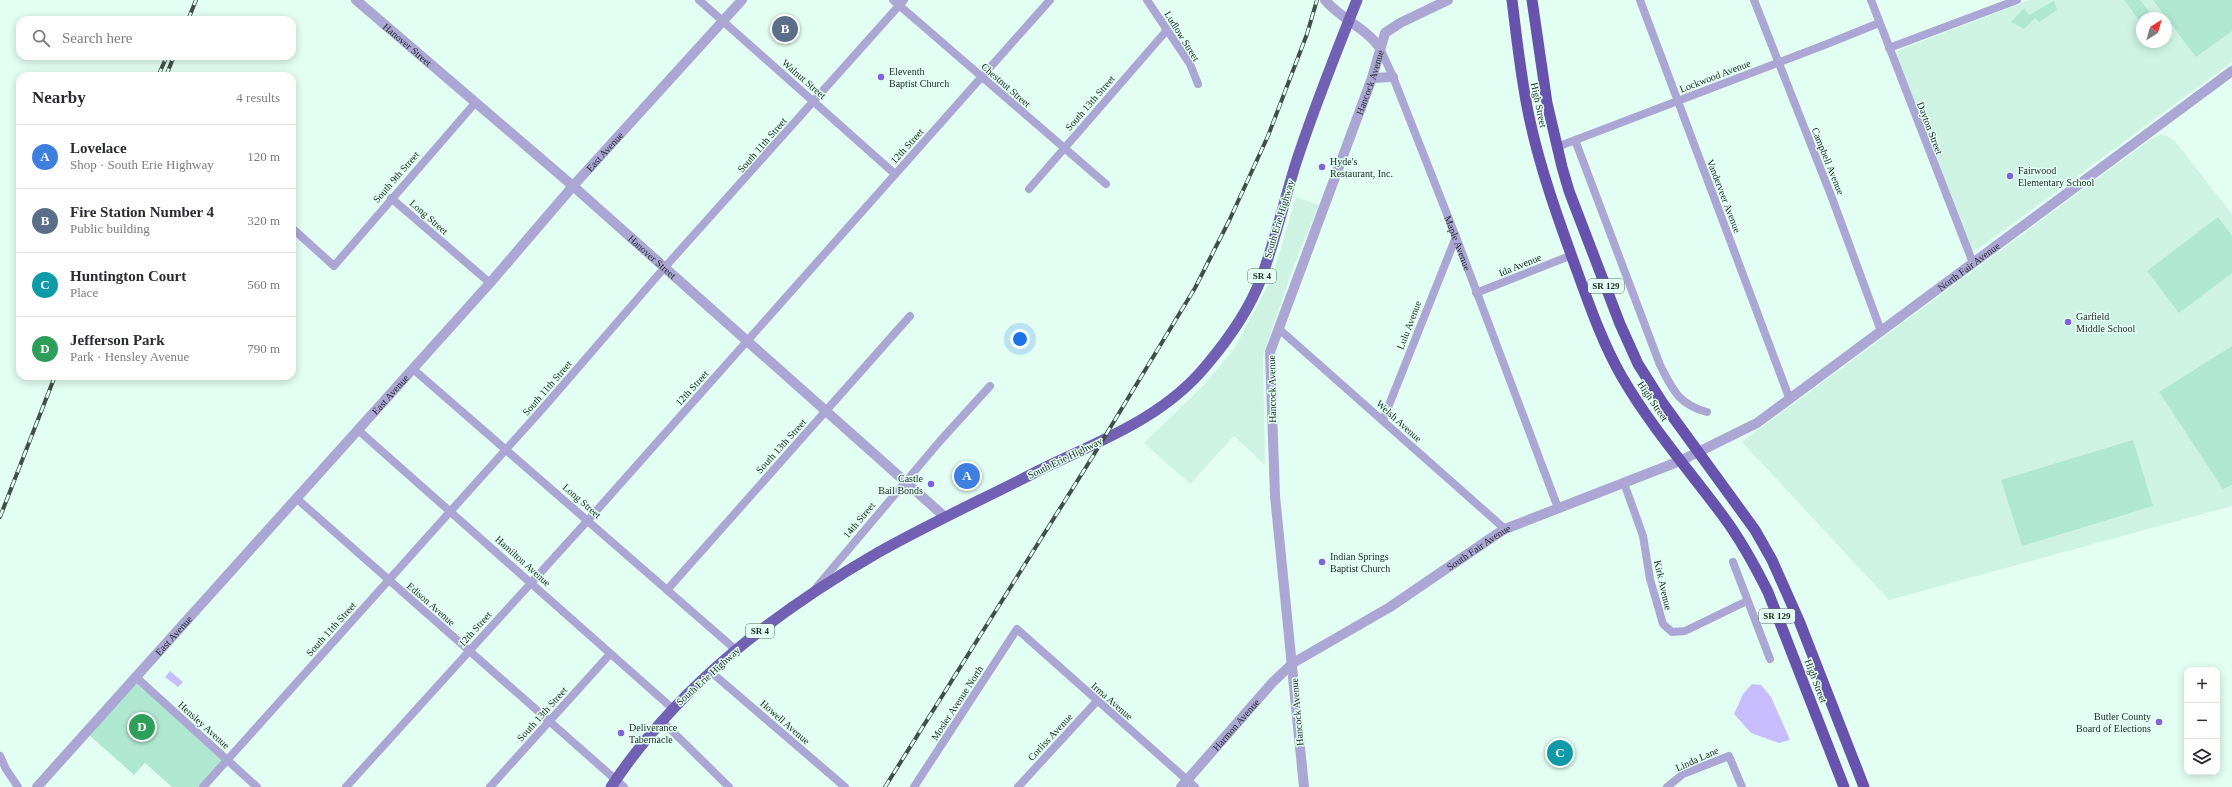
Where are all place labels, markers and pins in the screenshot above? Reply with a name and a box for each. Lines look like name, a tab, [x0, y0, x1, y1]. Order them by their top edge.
pin: B	[772, 14, 798, 44]
place label: Eleventh Baptist Church	[889, 66, 949, 89]
marker: Eleventh Baptist Church	[876, 72, 886, 82]
place label: Hyde's Restaurant, Inc.	[1330, 156, 1393, 179]
marker: Hyde's Restaurant, Inc.	[1317, 162, 1327, 172]
place label: Fairwood Elementary School	[2018, 165, 2095, 188]
marker: Fairwood Elementary School	[2005, 171, 2015, 181]
place label: Garfield Middle School	[2076, 311, 2135, 334]
marker: Garfield Middle School	[2063, 317, 2073, 327]
pin: A	[954, 461, 980, 491]
place label: Castle Bail Bonds	[878, 473, 924, 496]
marker: Castle Bail Bonds	[926, 479, 936, 489]
place label: Indian Springs Baptist Church	[1330, 551, 1390, 574]
marker: Indian Springs Baptist Church	[1317, 557, 1327, 567]
place label: Butler County Board of Elections	[2076, 711, 2151, 734]
pin: D	[129, 712, 155, 742]
marker: Butler County Board of Elections	[2154, 717, 2164, 727]
place label: Deliverance Tabernacle	[629, 722, 678, 745]
marker: Deliverance Tabernacle	[616, 728, 626, 738]
pin: C	[1547, 738, 1573, 768]

